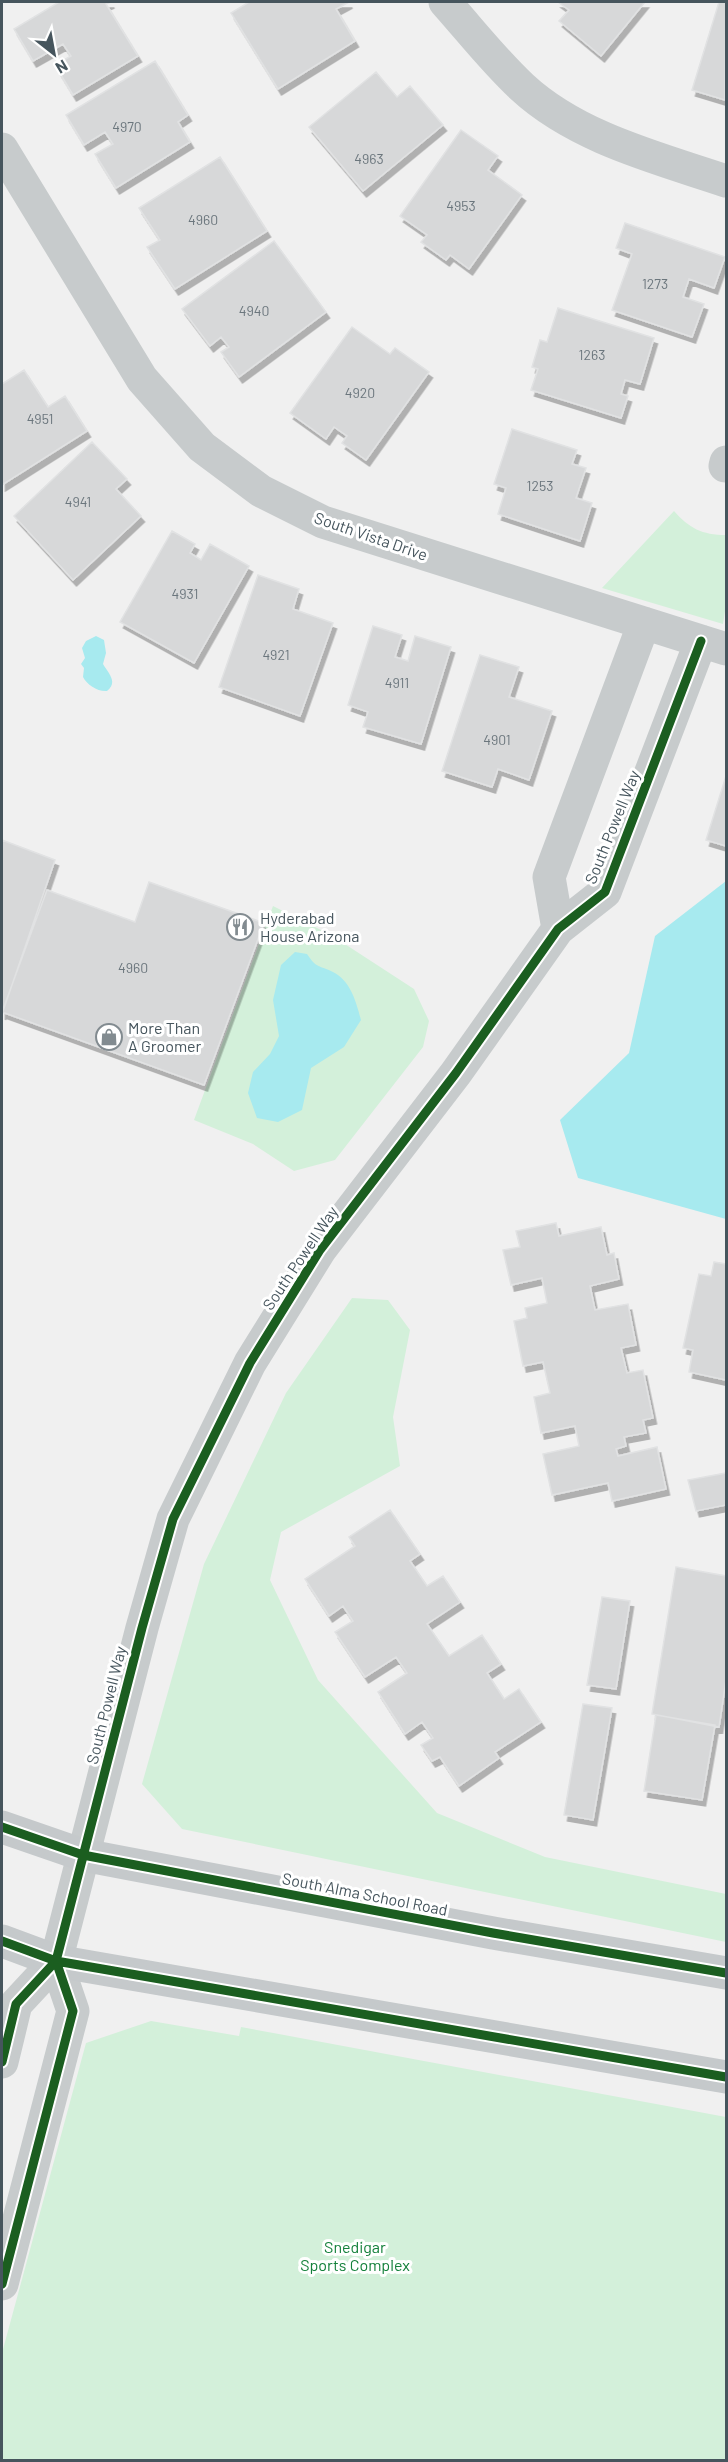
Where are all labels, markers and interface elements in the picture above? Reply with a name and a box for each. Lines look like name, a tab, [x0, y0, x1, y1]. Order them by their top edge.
north arrow	[24, 24, 84, 84]
text: N	[53, 56, 71, 78]
house number: 4970	[112, 118, 142, 135]
house number: 4963	[354, 150, 384, 167]
house number: 4953	[446, 197, 476, 214]
house number: 4960	[188, 211, 218, 228]
house number: 1273	[642, 275, 668, 292]
house number: 4940	[239, 302, 269, 319]
house number: 1263	[579, 346, 605, 363]
house number: 4920	[345, 384, 375, 401]
house number: 4951	[27, 410, 53, 427]
house number: 1253	[527, 477, 553, 494]
house number: 4941	[65, 493, 91, 510]
street label: South Vista Drive	[312, 507, 430, 564]
house number: 4931	[171, 585, 199, 602]
house number: 4921	[262, 646, 290, 663]
house number: 4911	[385, 674, 409, 691]
house number: 4901	[483, 731, 511, 748]
street label: South Powell Way	[580, 767, 643, 886]
place label: Hyderabad House Arizona	[260, 908, 359, 945]
restaurant icon: Hyderabad House Arizona	[225, 912, 255, 942]
house number: 4960	[118, 959, 148, 976]
place label: More Than A Groomer	[128, 1018, 202, 1055]
shop icon: More Than A Groomer	[94, 1022, 124, 1052]
street label: South Powell Way	[258, 1202, 342, 1313]
street label: South Powell Way	[82, 1643, 130, 1766]
street label: South Alma School Road	[281, 1868, 449, 1919]
park label: Snedigar Sports Complex	[300, 2237, 410, 2274]

